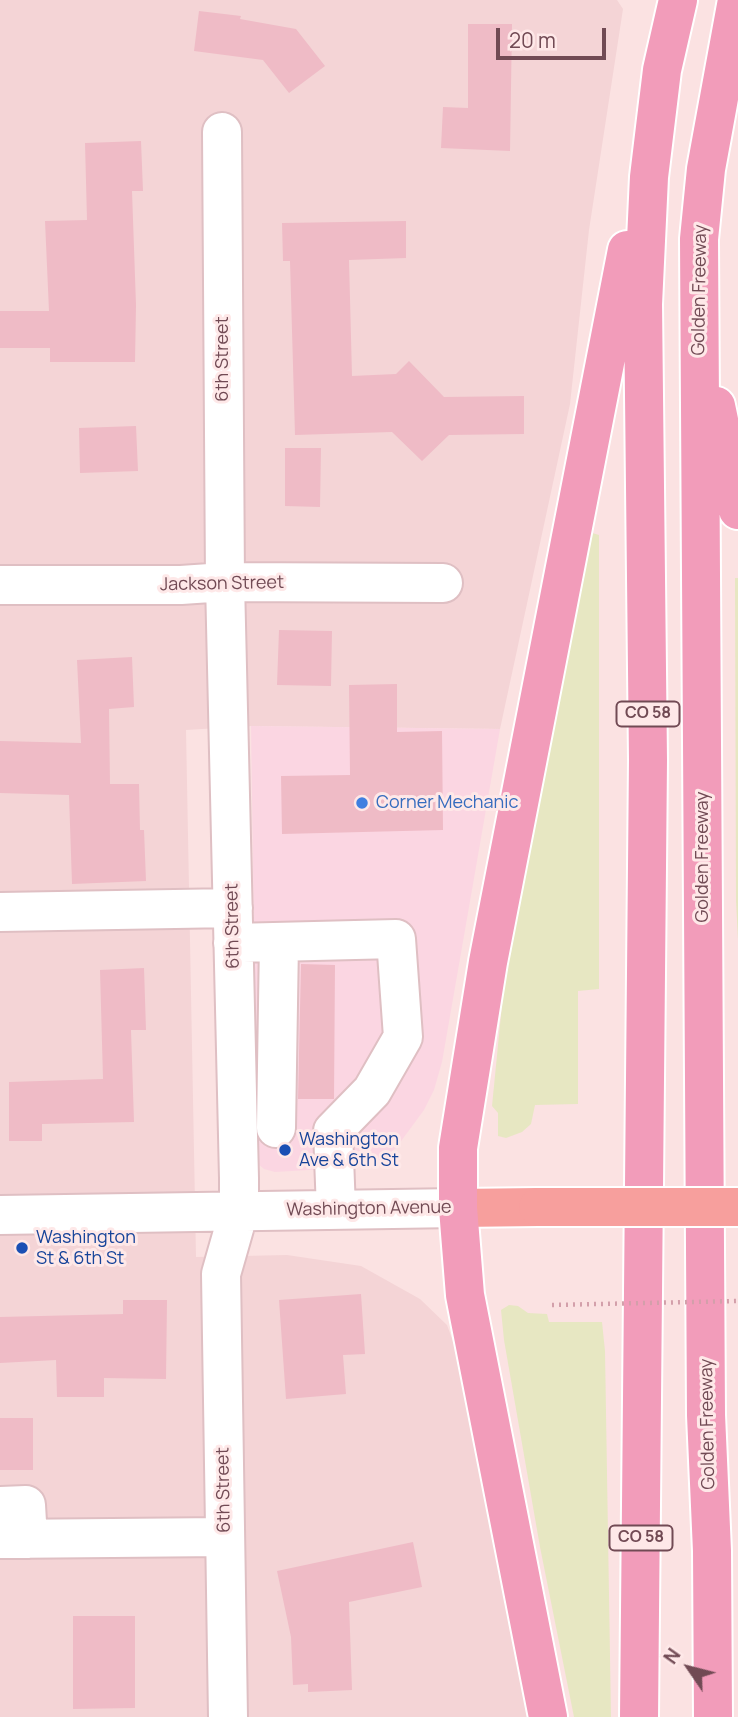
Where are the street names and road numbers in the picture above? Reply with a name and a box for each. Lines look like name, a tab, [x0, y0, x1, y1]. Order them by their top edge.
street label: Golden Freeway	[688, 224, 712, 356]
street label: 6th Street	[212, 316, 234, 402]
street label: Jackson Street	[160, 572, 284, 596]
road number: CO 58	[616, 702, 680, 726]
street label: Golden Freeway	[692, 791, 714, 923]
street label: 6th Street	[221, 883, 245, 969]
street label: Washington Avenue	[286, 1197, 452, 1221]
street label: Golden Freeway	[696, 1358, 720, 1490]
street label: 6th Street	[212, 1447, 236, 1533]
road number: CO 58	[610, 1526, 672, 1550]

